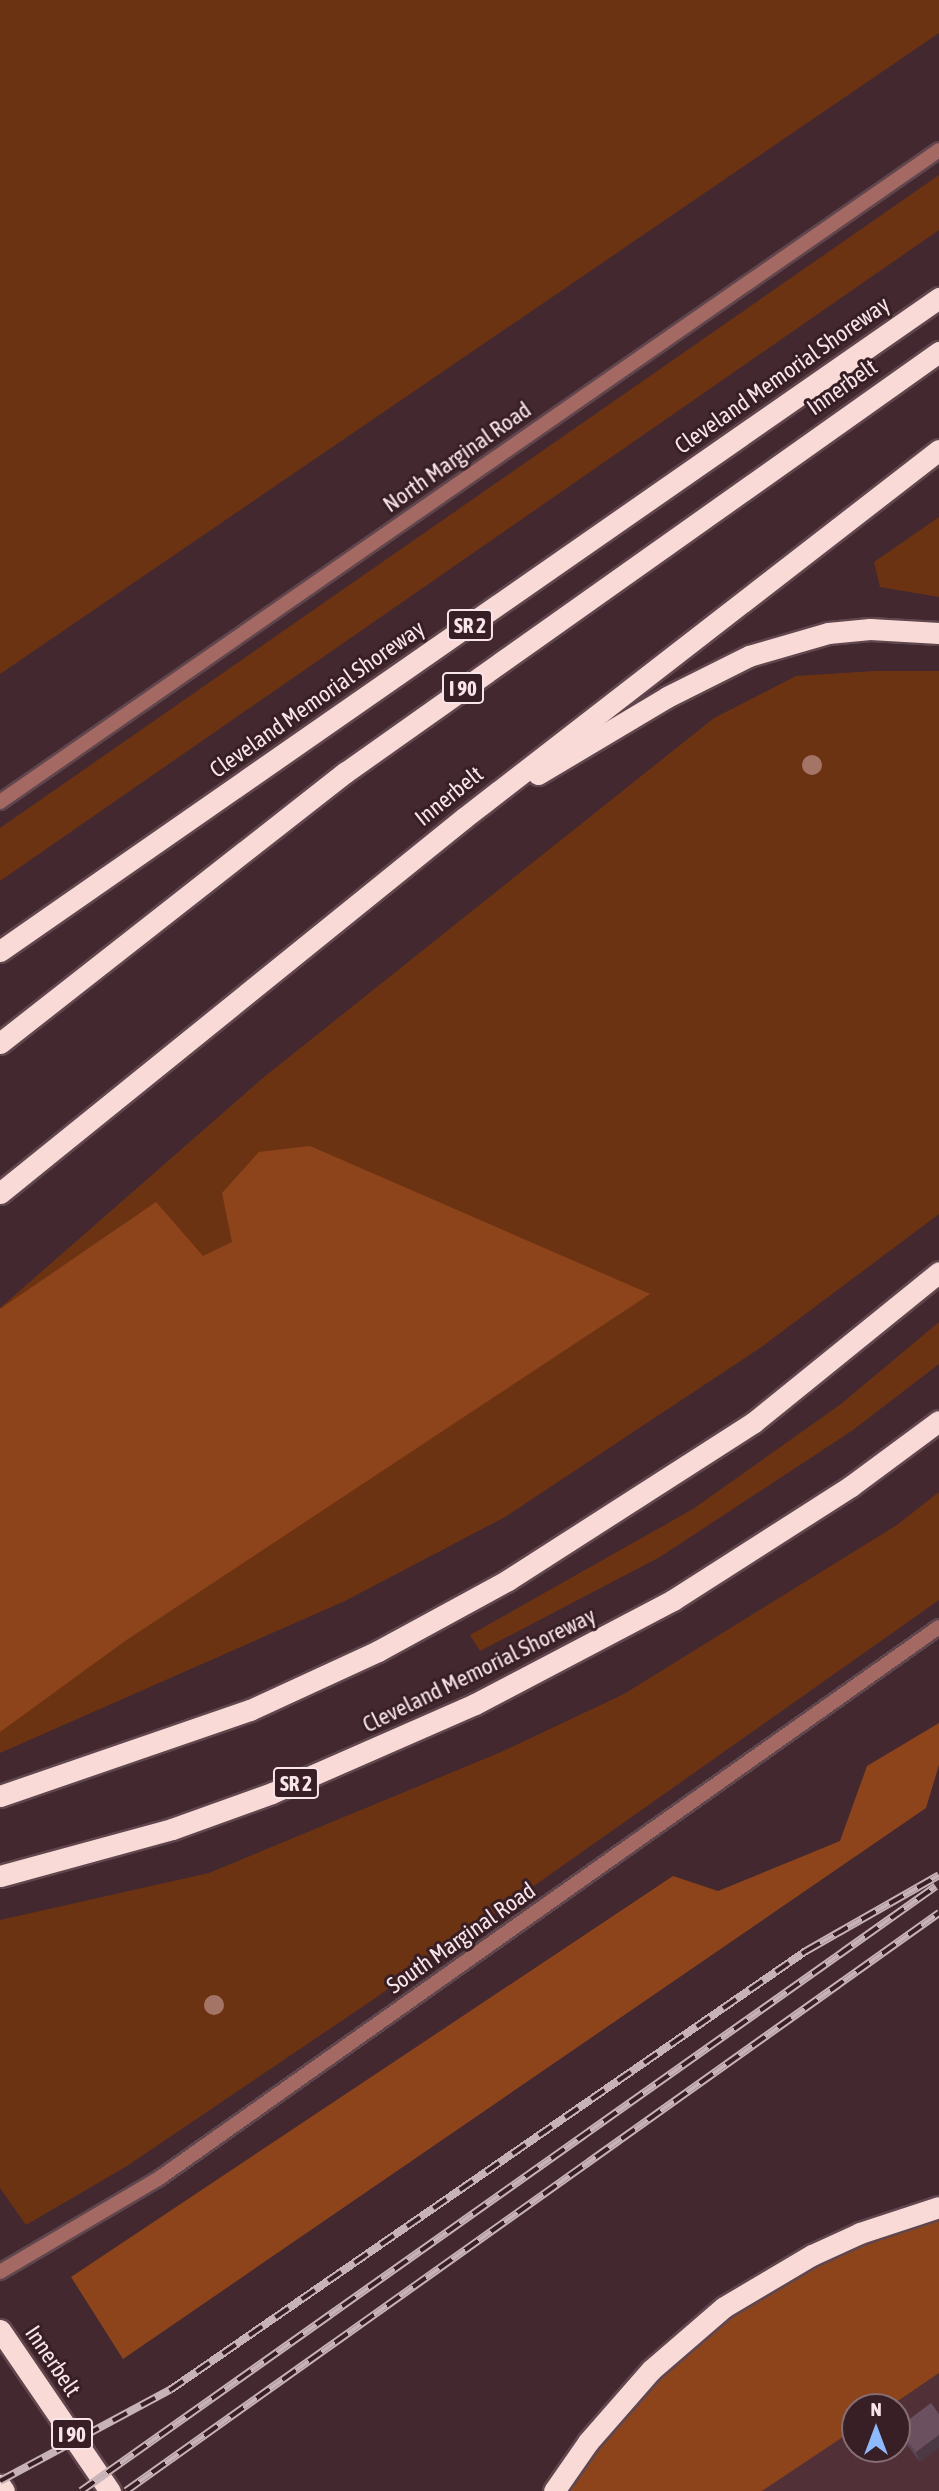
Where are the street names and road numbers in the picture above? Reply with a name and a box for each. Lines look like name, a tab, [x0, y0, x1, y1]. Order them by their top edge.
street label: Cleveland Memorial Shoreway	[669, 290, 895, 460]
street label: Innerbelt	[802, 353, 882, 421]
street label: North Marginal Road	[378, 396, 536, 518]
road number: SR 2	[446, 608, 494, 642]
street label: Cleveland Memorial Shoreway	[204, 614, 430, 784]
road number: I 90	[442, 670, 484, 706]
street label: Innerbelt	[409, 760, 489, 832]
street label: Cleveland Memorial Shoreway	[358, 1602, 600, 1738]
road number: SR 2	[272, 1766, 320, 1800]
street label: South Marginal Road	[381, 1877, 541, 1999]
street label: Innerbelt	[19, 2320, 87, 2402]
road number: I 90	[51, 2416, 93, 2452]

